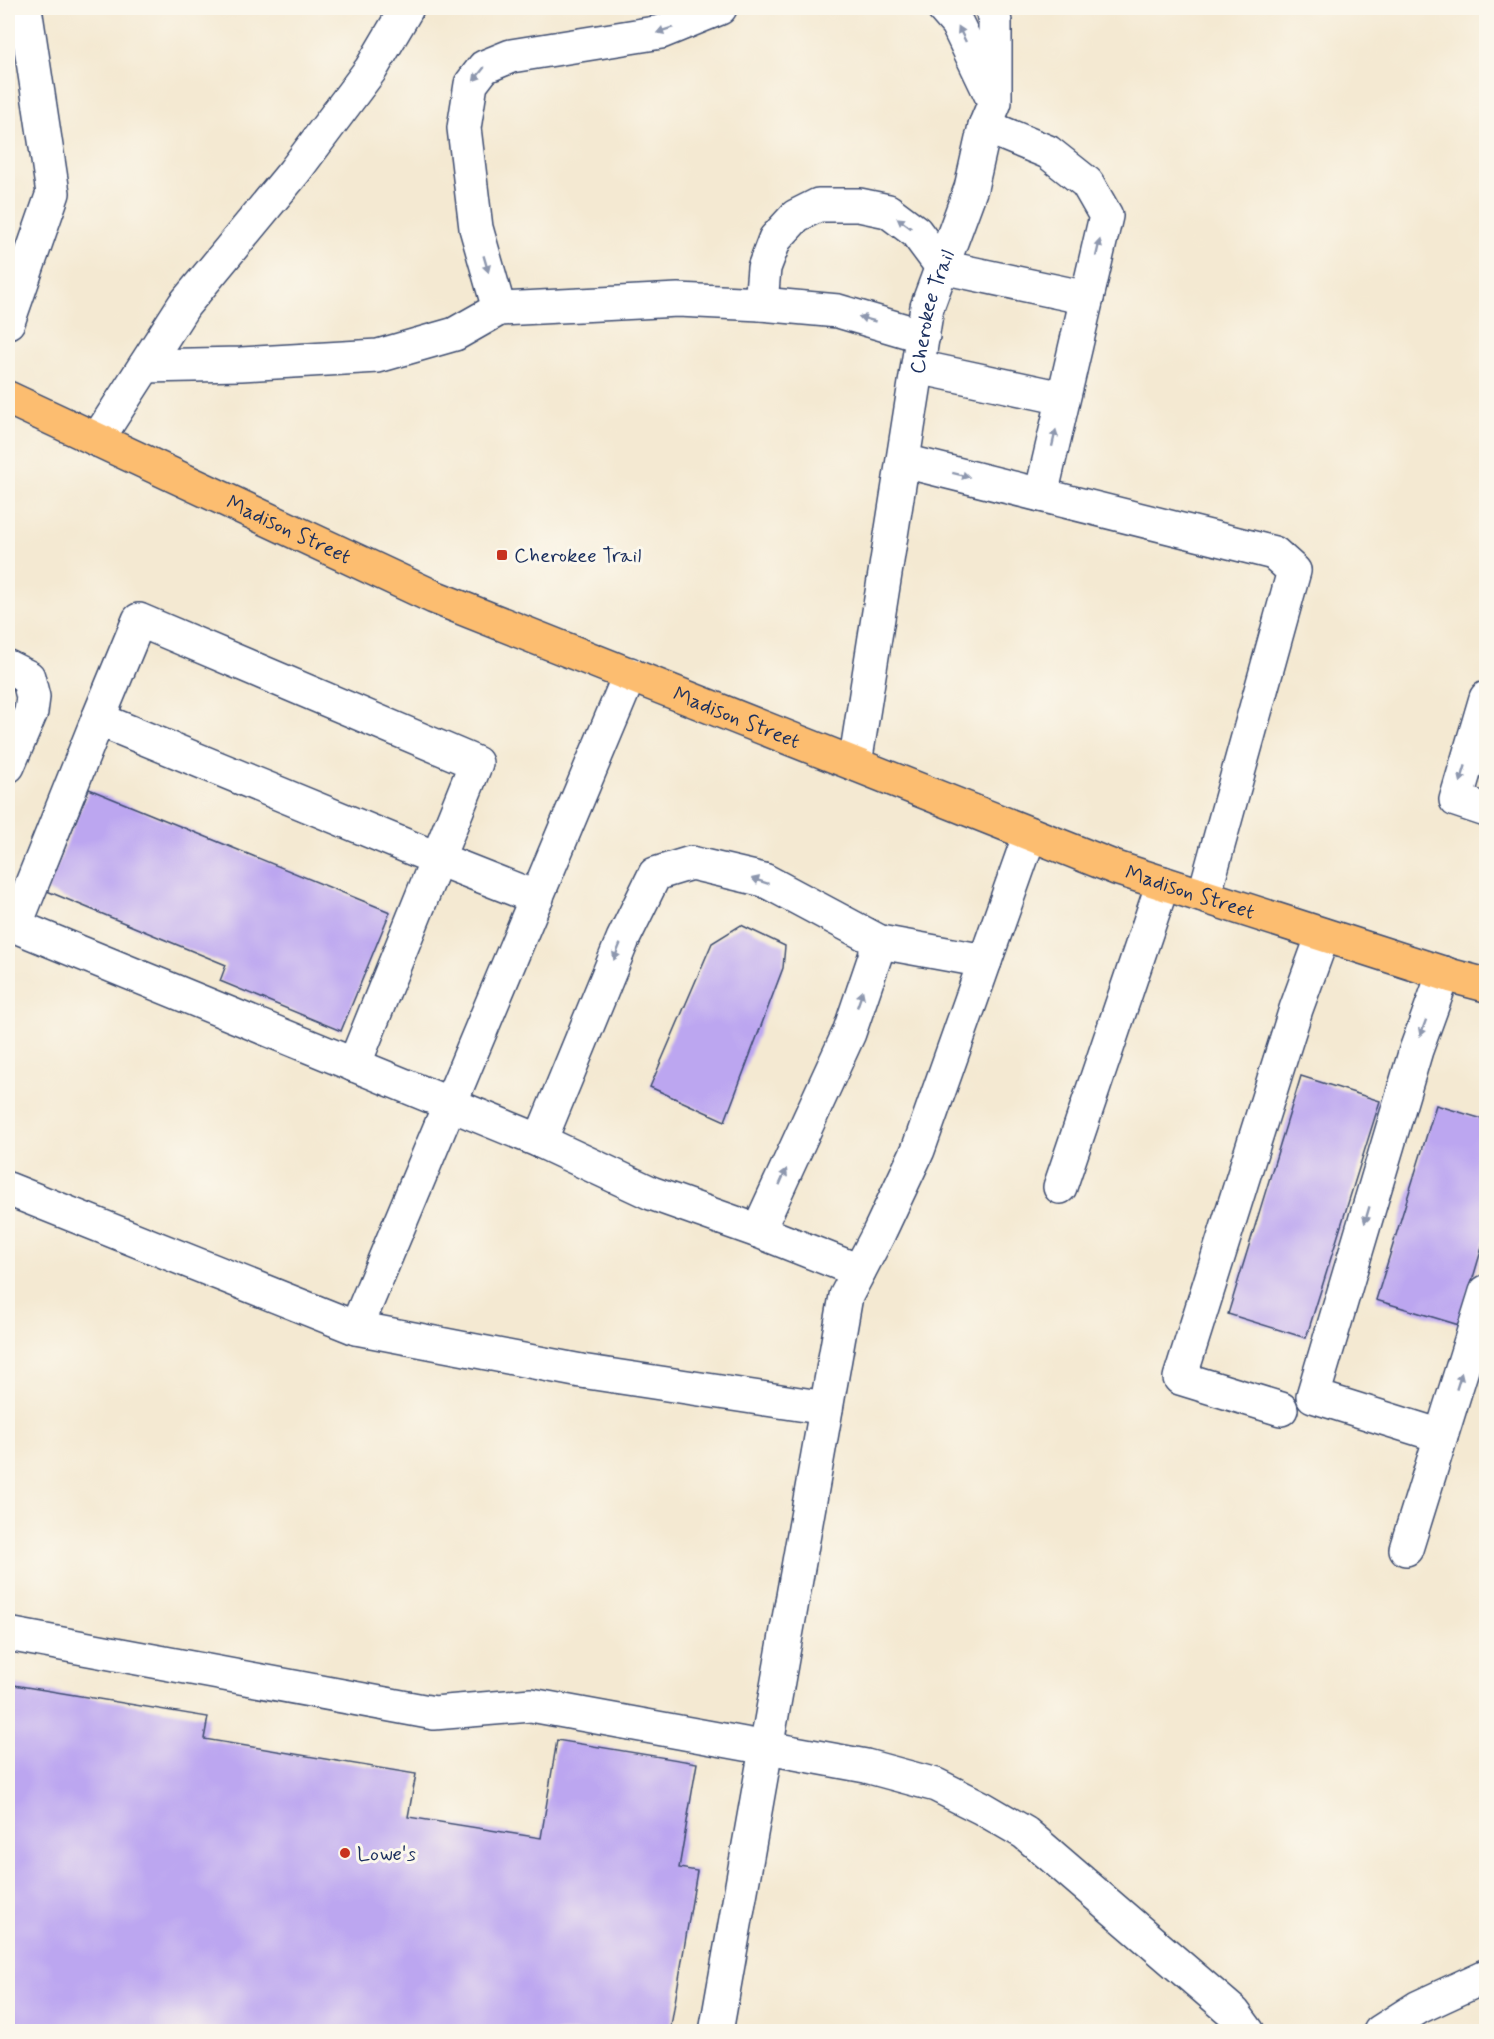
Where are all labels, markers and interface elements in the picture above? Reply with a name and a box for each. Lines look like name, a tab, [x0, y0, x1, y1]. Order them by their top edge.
one-way arrow	[656, 25, 674, 35]
one-way arrow	[957, 26, 966, 43]
one-way arrow	[472, 66, 485, 82]
one-way arrow	[896, 217, 912, 229]
one-way arrow	[1094, 238, 1103, 257]
street label: Cherokee Trail	[904, 246, 962, 376]
one-way arrow	[482, 255, 491, 273]
one-way arrow	[858, 314, 876, 323]
one-way arrow	[1049, 429, 1059, 447]
one-way arrow	[951, 471, 970, 481]
street label: Madison Street	[222, 489, 355, 571]
place label: Cherokee Trail	[514, 542, 641, 570]
marker: Cherokee Trail	[495, 548, 509, 562]
street label: Madison Street	[669, 680, 804, 756]
one-way arrow	[1458, 765, 1467, 783]
street label: Madison Street	[1122, 859, 1258, 927]
one-way arrow	[751, 875, 769, 885]
one-way arrow	[612, 943, 622, 961]
one-way arrow	[856, 990, 866, 1008]
one-way arrow	[1418, 1019, 1428, 1037]
one-way arrow	[778, 1169, 787, 1186]
one-way arrow	[1362, 1206, 1371, 1224]
one-way arrow	[1455, 1372, 1464, 1390]
place label: Lowe's	[357, 1840, 416, 1868]
marker: Lowe's	[338, 1846, 352, 1860]

